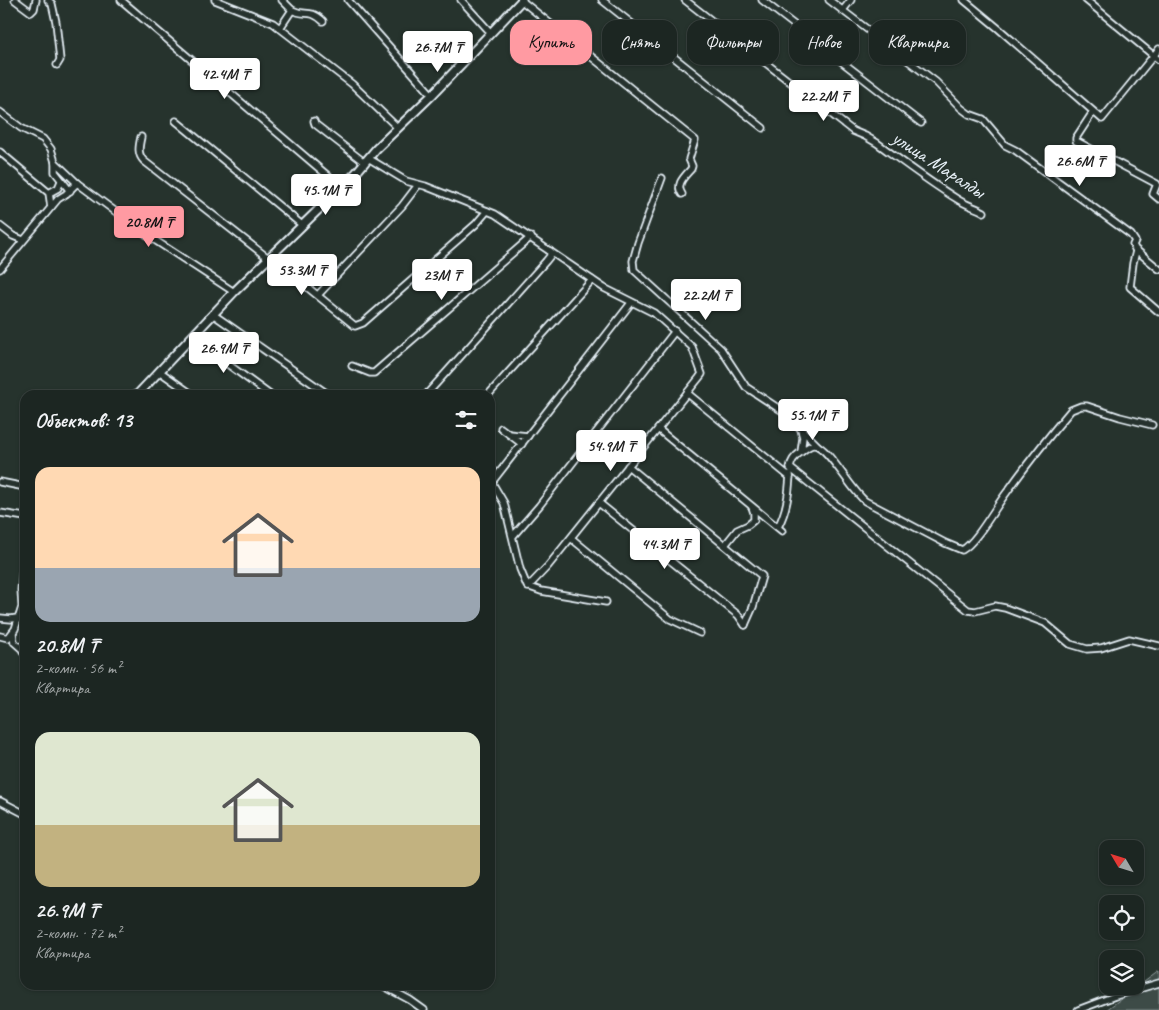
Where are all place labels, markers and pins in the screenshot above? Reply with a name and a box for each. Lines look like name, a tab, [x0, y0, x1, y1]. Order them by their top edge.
pin: 26.7M ₸	[392, 30, 484, 73]
pin: 42.4M ₸	[179, 58, 271, 100]
pin: 22.2M ₸	[778, 80, 870, 122]
pin: 26.6M ₸	[1034, 144, 1126, 187]
pin: 45.1M ₸	[280, 174, 372, 216]
pin: 20.8M ₸	[103, 206, 195, 248]
pin: 53.3M ₸	[256, 254, 348, 296]
pin: 23M ₸	[407, 258, 477, 301]
pin: 22.2M ₸	[660, 278, 752, 321]
pin: 26.9M ₸	[178, 332, 270, 374]
pin: 55.1M ₸	[767, 398, 859, 441]
pin: 54.9M ₸	[565, 430, 657, 472]
pin: 44.3M ₸	[619, 528, 711, 570]

